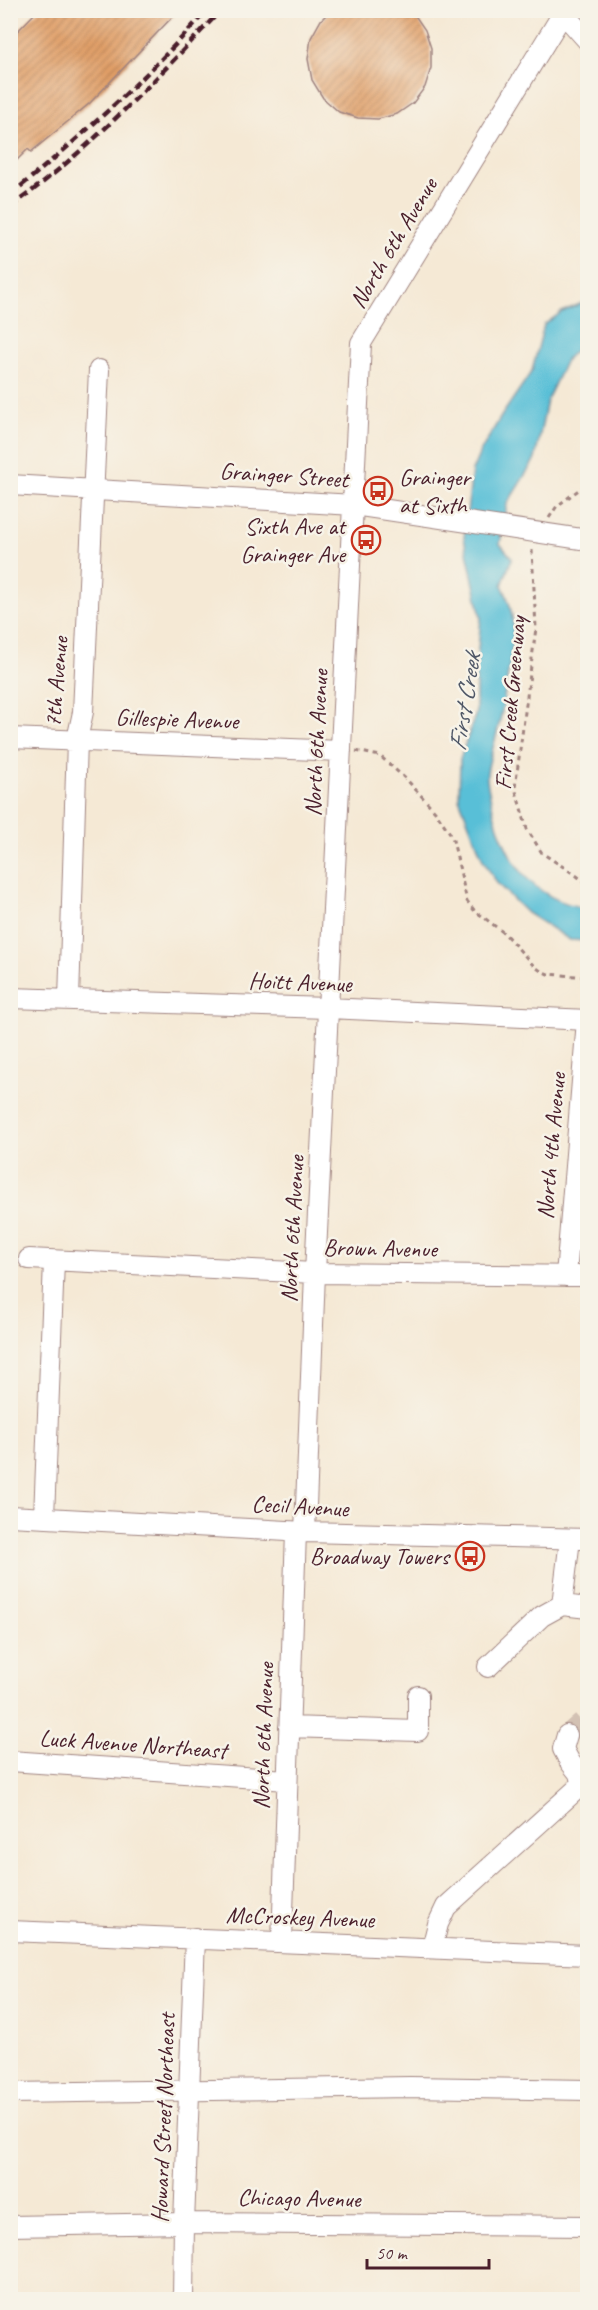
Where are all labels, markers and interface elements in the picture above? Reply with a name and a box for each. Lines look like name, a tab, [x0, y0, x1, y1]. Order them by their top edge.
street label: North 6th Avenue	[342, 170, 445, 314]
street label: Grainger Street	[219, 456, 351, 495]
place label: Grainger at Sixth	[399, 462, 472, 520]
bus stop icon: Grainger at Sixth	[362, 475, 394, 507]
place label: Sixth Ave at Grainger Ave	[240, 511, 347, 569]
bus stop icon: Sixth Ave at Grainger Ave	[350, 524, 382, 556]
street label: First Creek Greenway	[487, 613, 533, 791]
street label: 7th Avenue	[37, 633, 75, 729]
water label: First Creek	[441, 646, 489, 753]
street label: North 6th Avenue	[297, 667, 335, 817]
street label: Gillespie Avenue	[115, 702, 241, 736]
street label: Hoitt Avenue	[248, 965, 354, 999]
street label: North 4th Avenue	[530, 1069, 573, 1220]
street label: North 6th Avenue	[273, 1153, 311, 1303]
street label: Brown Avenue	[323, 1232, 439, 1264]
street label: Cecil Avenue	[251, 1488, 351, 1524]
bus stop icon: Broadway Towers	[454, 1540, 486, 1572]
place label: Broadway Towers	[310, 1541, 452, 1571]
street label: North 6th Avenue	[245, 1660, 281, 1810]
street label: Luck Avenue Northeast	[39, 1723, 231, 1766]
street label: McCroskey Avenue	[225, 1899, 377, 1935]
street label: Howard Street Northeast	[144, 2011, 182, 2223]
street label: Chicago Avenue	[237, 2182, 363, 2214]
scale bar	[367, 2232, 488, 2270]
text: 50 m	[376, 2242, 409, 2264]

